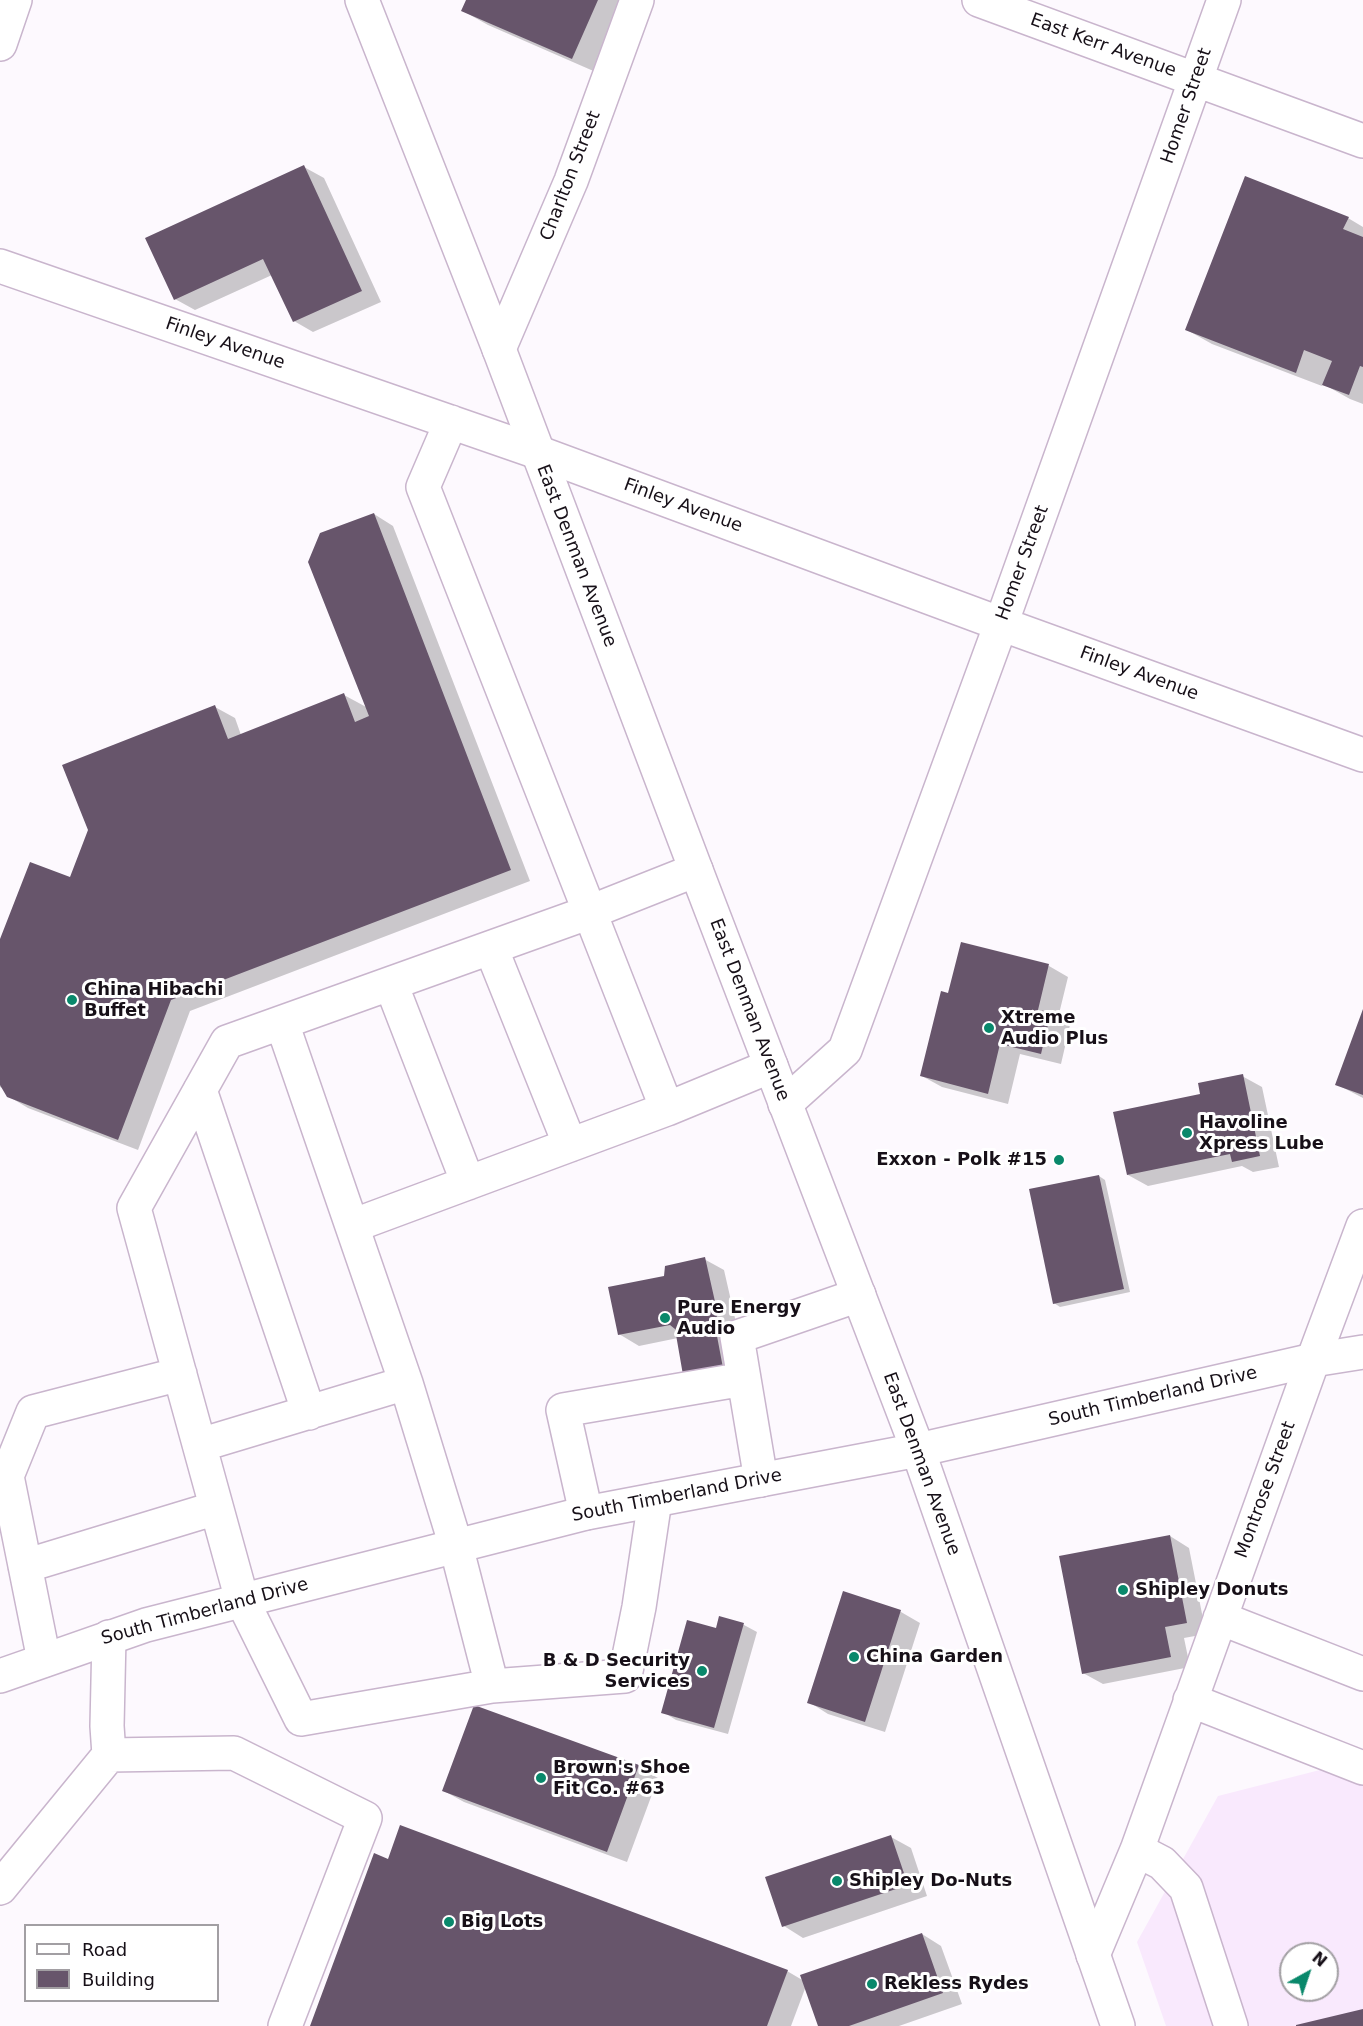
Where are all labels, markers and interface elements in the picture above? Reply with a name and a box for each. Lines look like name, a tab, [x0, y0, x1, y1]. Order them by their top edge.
street label: East Kerr Avenue	[1027, 10, 1179, 82]
street label: Homer Street	[1157, 45, 1217, 167]
street label: Charlton Street	[536, 108, 606, 244]
street label: Finley Avenue	[162, 313, 288, 375]
street label: East Denman Avenue	[531, 462, 621, 650]
street label: Finley Avenue	[621, 475, 745, 537]
street label: Homer Street	[992, 502, 1054, 624]
street label: Finley Avenue	[1077, 643, 1201, 705]
street label: East Denman Avenue	[704, 916, 794, 1104]
place label: China Hibachi Buffet	[84, 979, 223, 1022]
marker: China Hibachi Buffet	[65, 993, 79, 1007]
place label: Xtreme Audio Plus	[1001, 1007, 1108, 1050]
marker: Xtreme Audio Plus	[982, 1021, 996, 1035]
place label: Havoline Xpress Lube	[1199, 1112, 1324, 1154]
marker: Havoline Xpress Lube	[1180, 1126, 1194, 1140]
place label: Exxon - Polk #15	[876, 1149, 1047, 1171]
marker: Exxon - Polk #15	[1052, 1153, 1066, 1167]
place label: Pure Energy Audio	[677, 1297, 801, 1340]
marker: Pure Energy Audio	[658, 1311, 672, 1325]
street label: South Timberland Drive	[1047, 1362, 1259, 1432]
street label: East Denman Avenue	[878, 1369, 964, 1559]
street label: Montrose Street	[1231, 1419, 1301, 1561]
street label: South Timberland Drive	[570, 1465, 784, 1527]
street label: South Timberland Drive	[99, 1574, 311, 1650]
place label: Shipley Donuts	[1135, 1579, 1288, 1601]
marker: Shipley Donuts	[1116, 1583, 1130, 1597]
place label: China Garden	[866, 1646, 1003, 1668]
place label: B & D Security Services	[543, 1650, 690, 1692]
marker: China Garden	[847, 1650, 861, 1664]
marker: B & D Security Services	[695, 1664, 709, 1678]
place label: Brown's Shoe Fit Co. #63	[553, 1757, 690, 1800]
marker: Brown's Shoe Fit Co. #63	[534, 1771, 548, 1785]
place label: Shipley Do-Nuts	[849, 1870, 1012, 1892]
marker: Shipley Do-Nuts	[830, 1874, 844, 1888]
place label: Big Lots	[461, 1911, 543, 1933]
marker: Big Lots	[442, 1915, 456, 1929]
legend	[24, 1924, 219, 2002]
text: Road	[82, 1939, 127, 1960]
north arrow	[1279, 1942, 1339, 2002]
text: N	[1308, 1948, 1331, 1971]
text: Building	[82, 1969, 155, 1990]
place label: Rekless Rydes	[884, 1973, 1029, 1995]
marker: Rekless Rydes	[865, 1977, 879, 1991]

